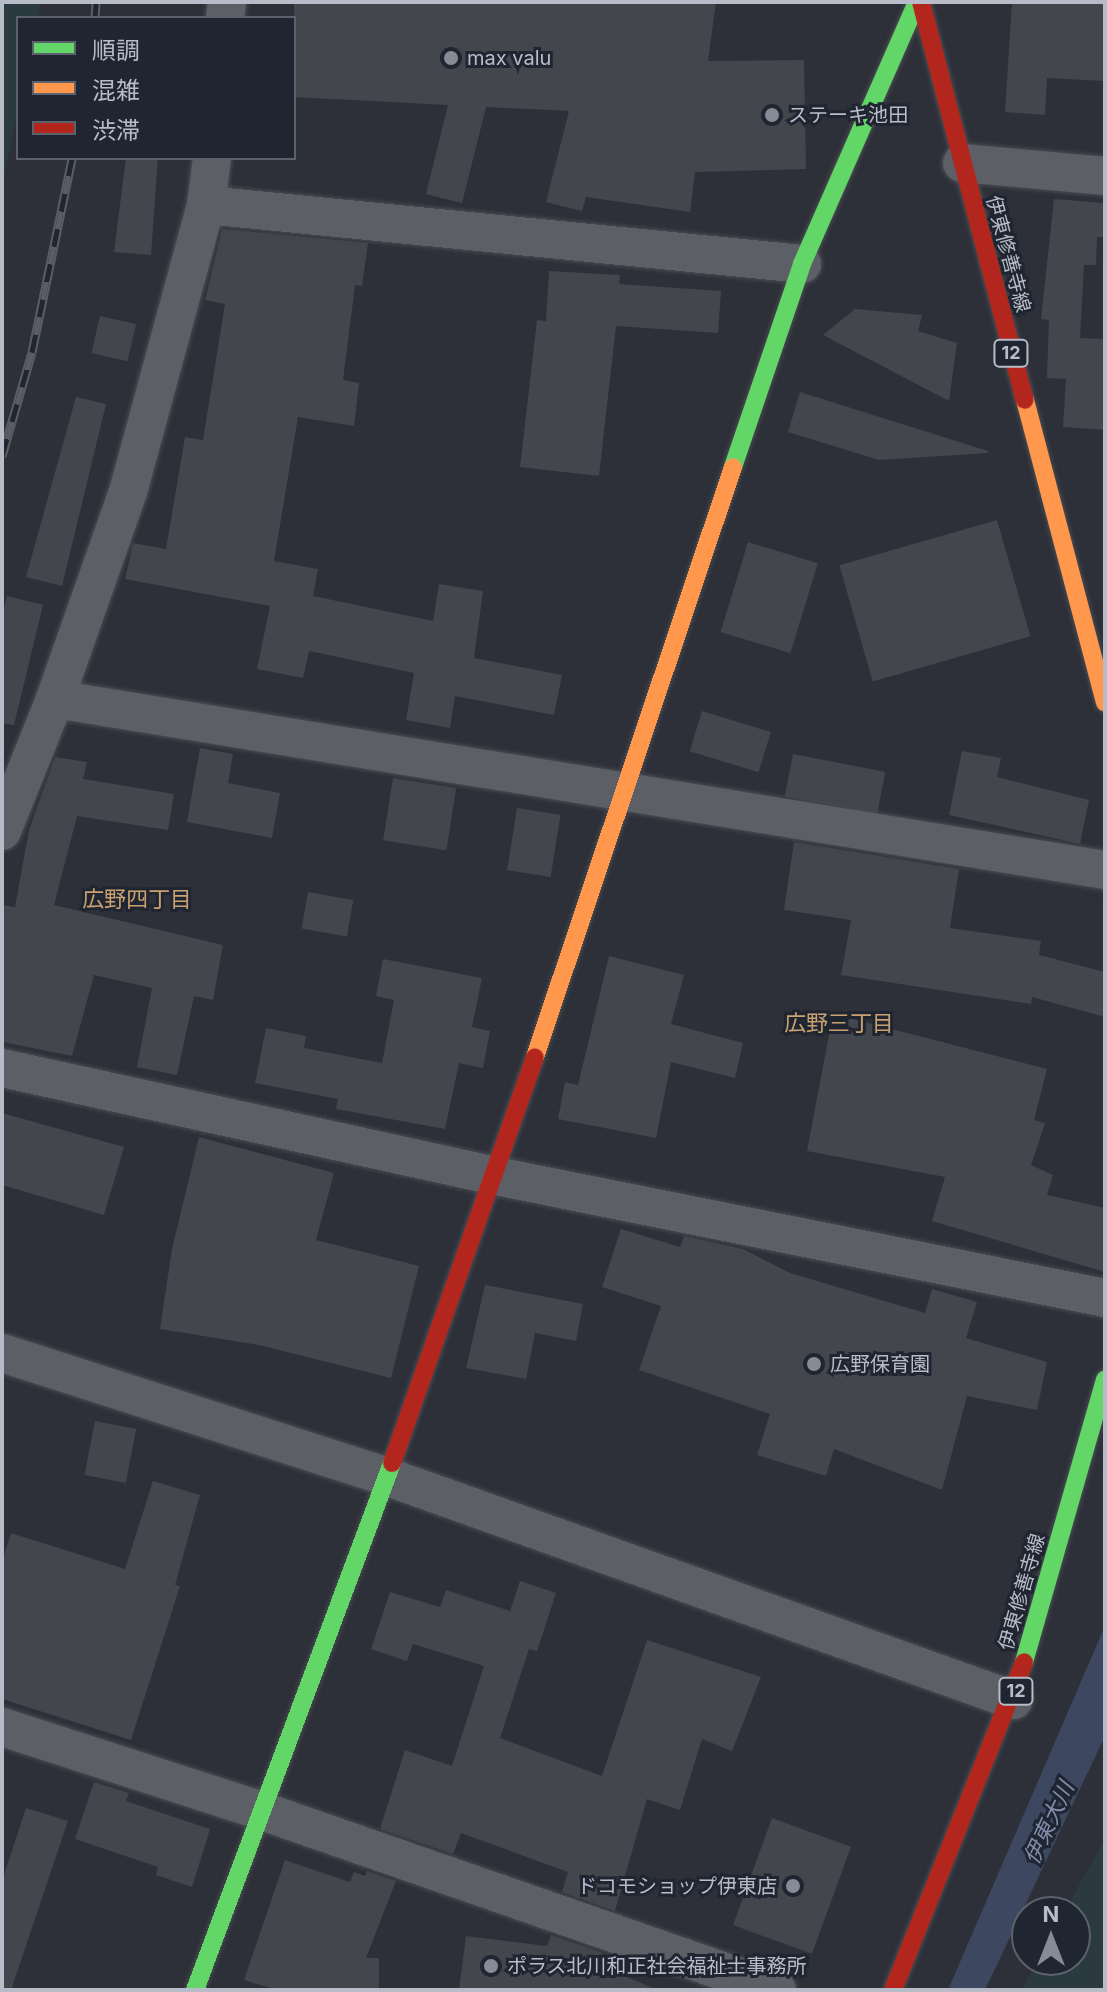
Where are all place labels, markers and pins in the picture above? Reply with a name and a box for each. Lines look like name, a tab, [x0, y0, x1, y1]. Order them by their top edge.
place label: max valu	[467, 46, 551, 70]
marker: max valu	[442, 49, 460, 67]
place label: ステーキ池田	[788, 103, 908, 127]
marker: ステーキ池田	[763, 106, 781, 124]
place label: 広野保育園	[830, 1352, 930, 1376]
marker: 広野保育園	[805, 1355, 823, 1373]
place label: ドコモショップ伊東店	[577, 1874, 777, 1898]
marker: ドコモショップ伊東店	[784, 1877, 802, 1895]
place label: ポラス北川和正社会福祉士事務所	[507, 1954, 807, 1978]
marker: ポラス北川和正社会福祉士事務所	[482, 1957, 500, 1975]

